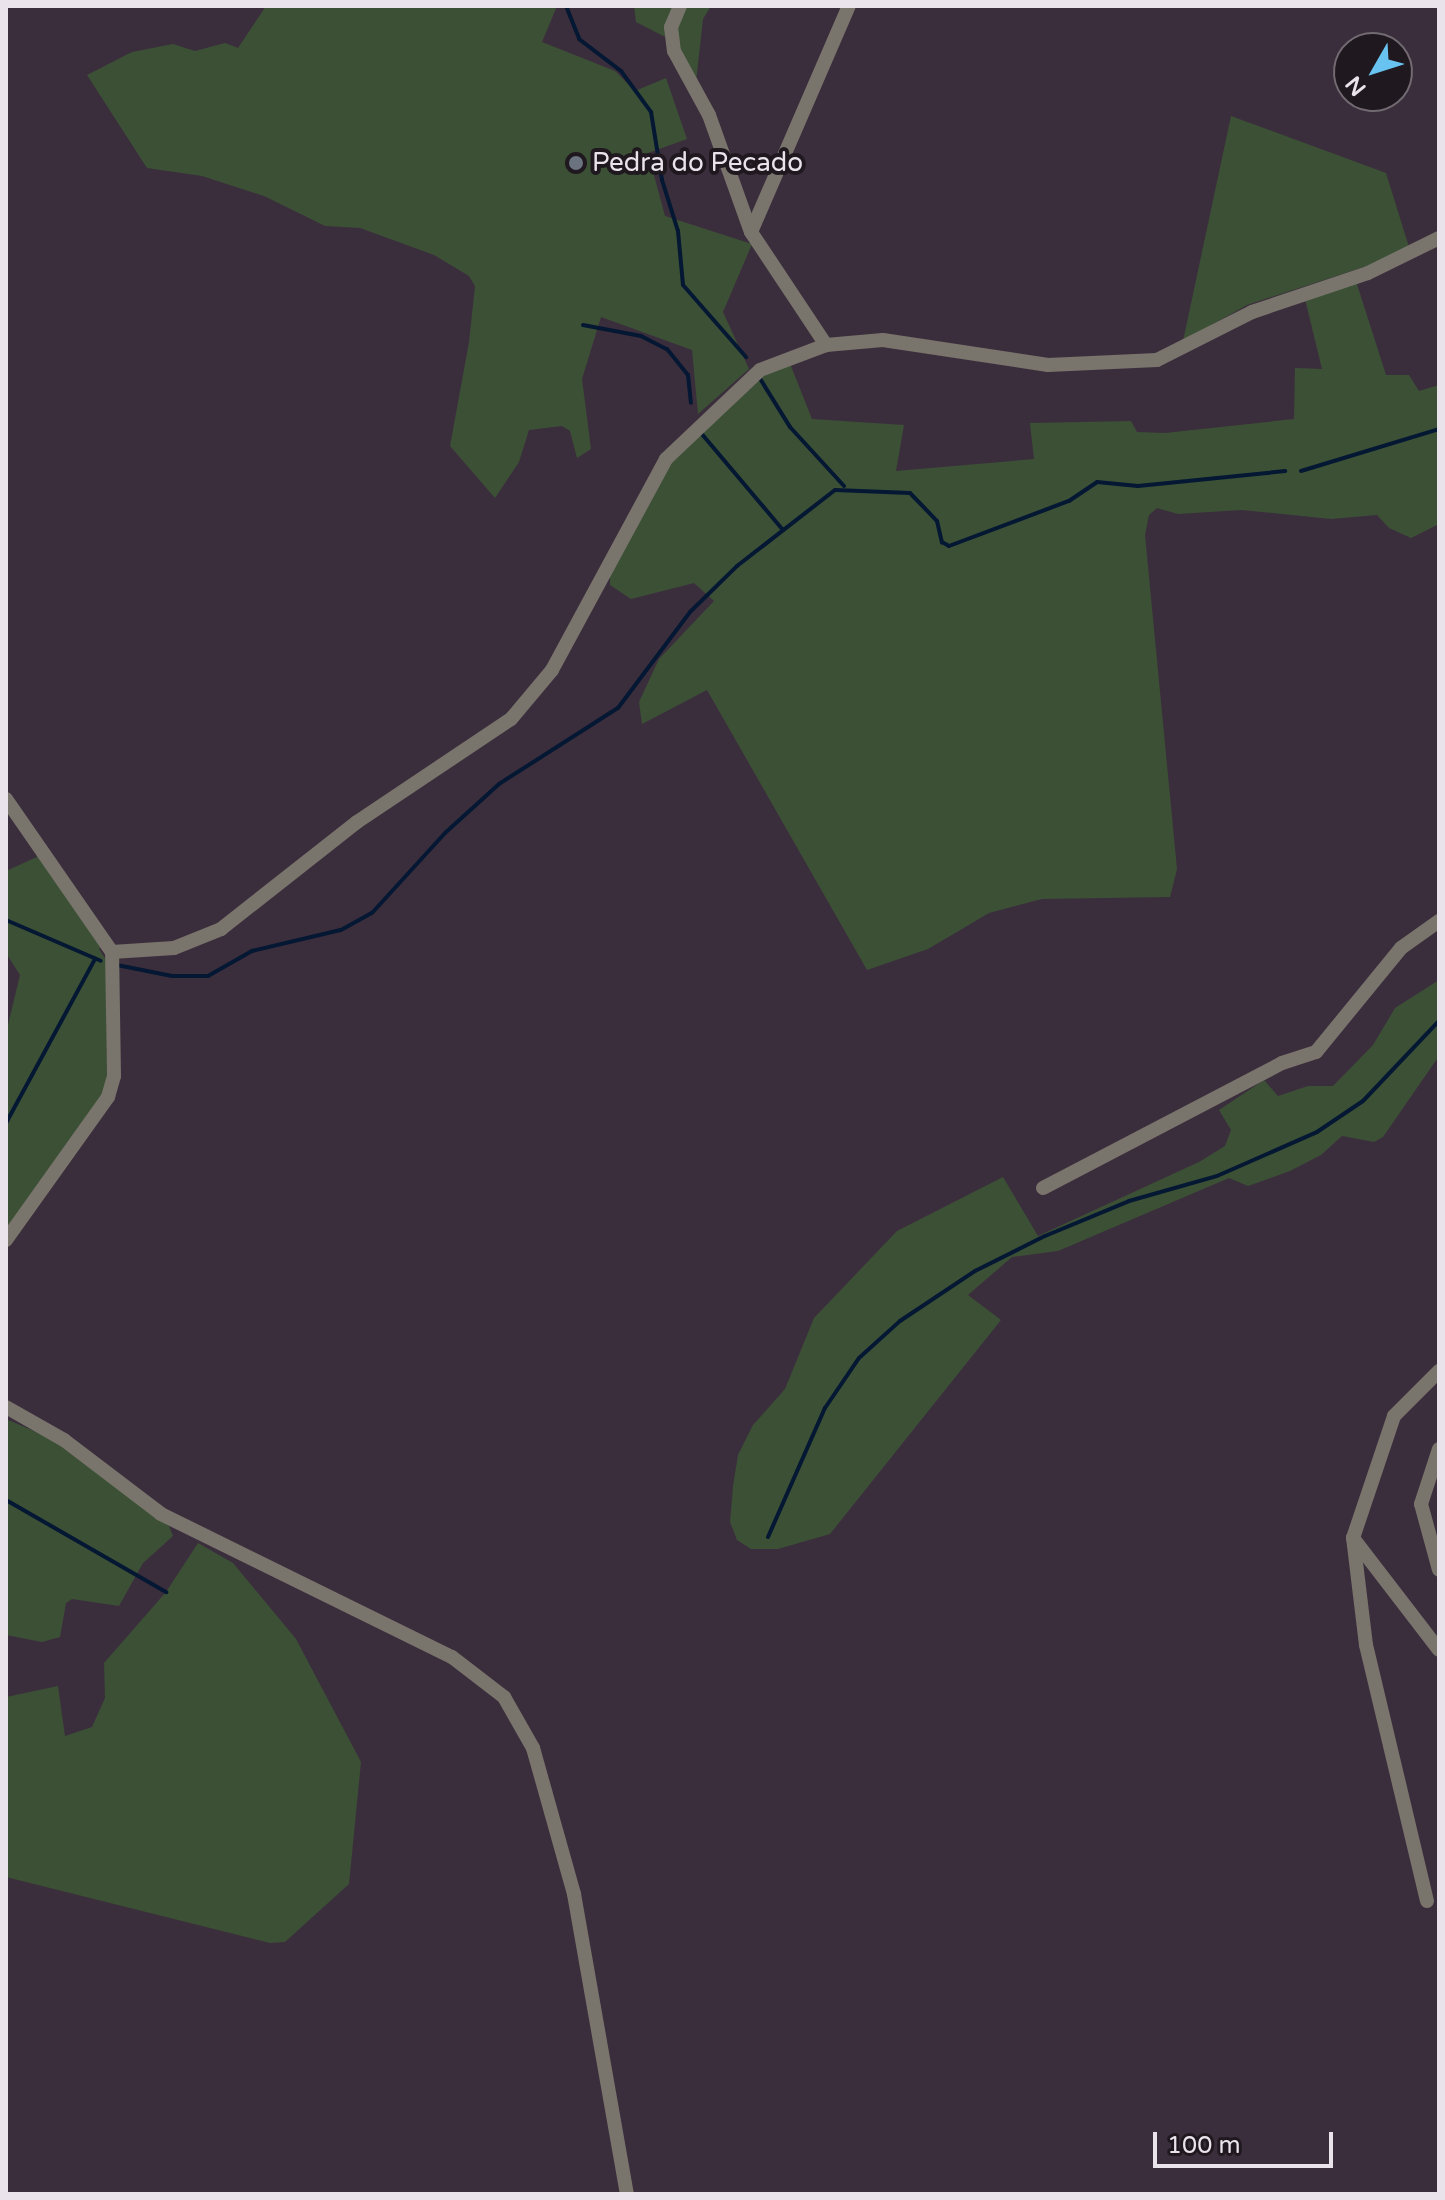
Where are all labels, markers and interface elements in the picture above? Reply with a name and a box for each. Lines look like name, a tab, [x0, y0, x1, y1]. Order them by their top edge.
north arrow	[1333, 32, 1413, 112]
text: N	[1340, 71, 1372, 101]
place label: Pedra do Pecado	[592, 147, 803, 179]
marker: Pedra do Pecado	[567, 154, 585, 172]
scale bar	[1157, 2116, 1337, 2166]
text: 100 m	[1167, 2131, 1241, 2160]

